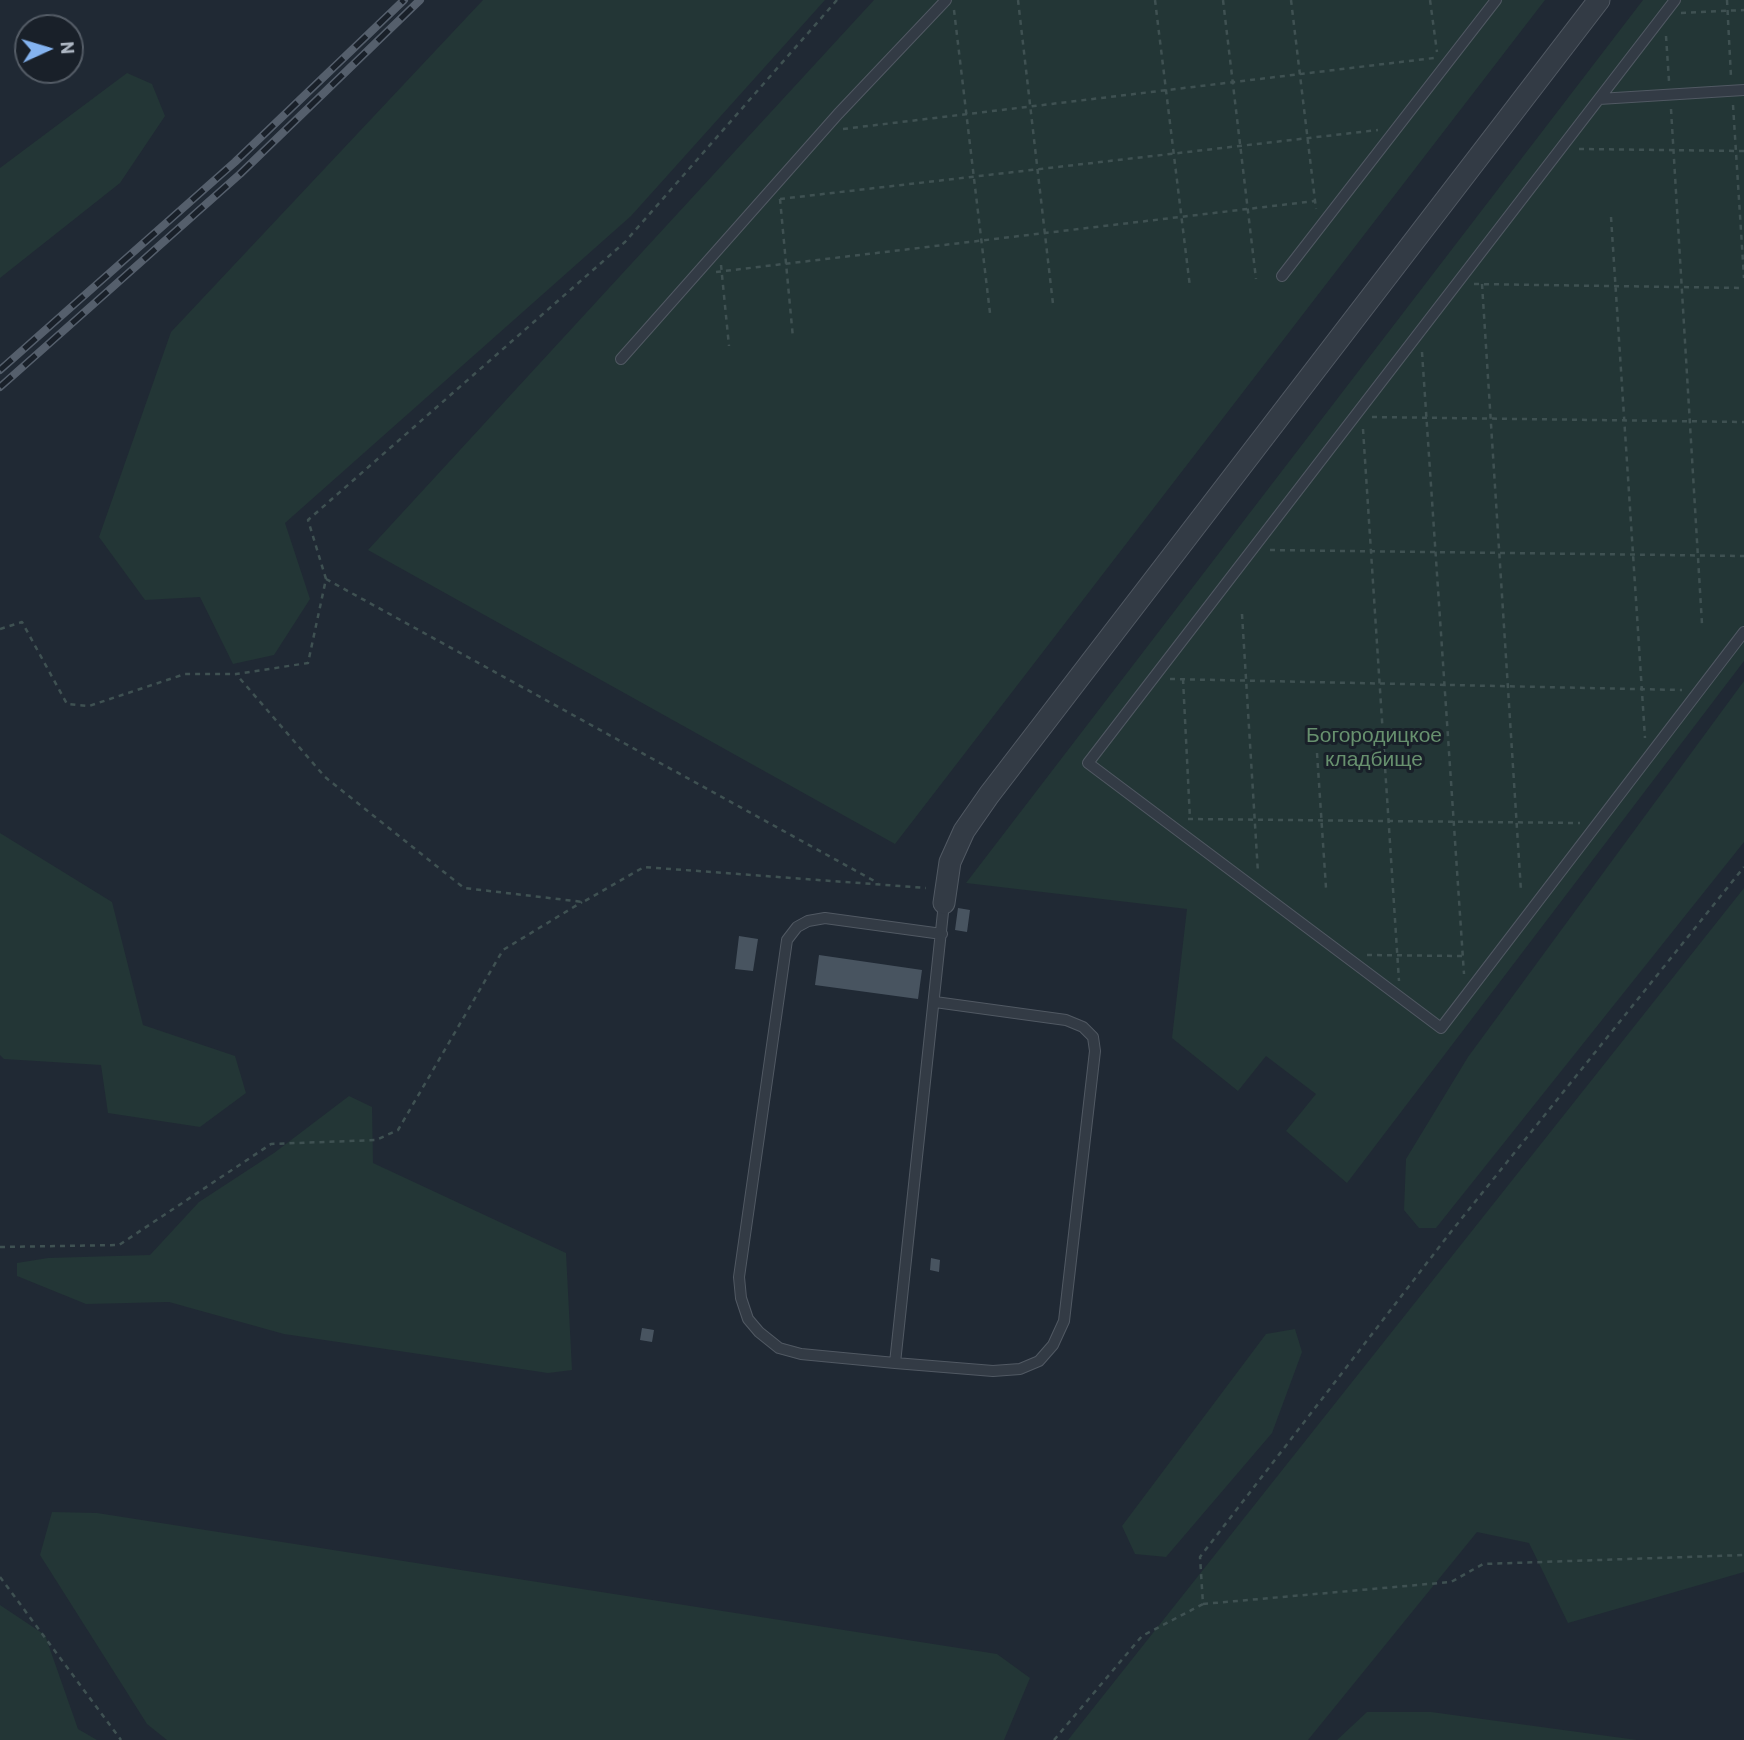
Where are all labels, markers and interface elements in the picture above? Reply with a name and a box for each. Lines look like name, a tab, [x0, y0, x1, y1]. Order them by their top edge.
north arrow	[14, 14, 84, 84]
text: N	[57, 41, 80, 55]
park label: Богородицкое кладбище	[1306, 722, 1442, 772]

